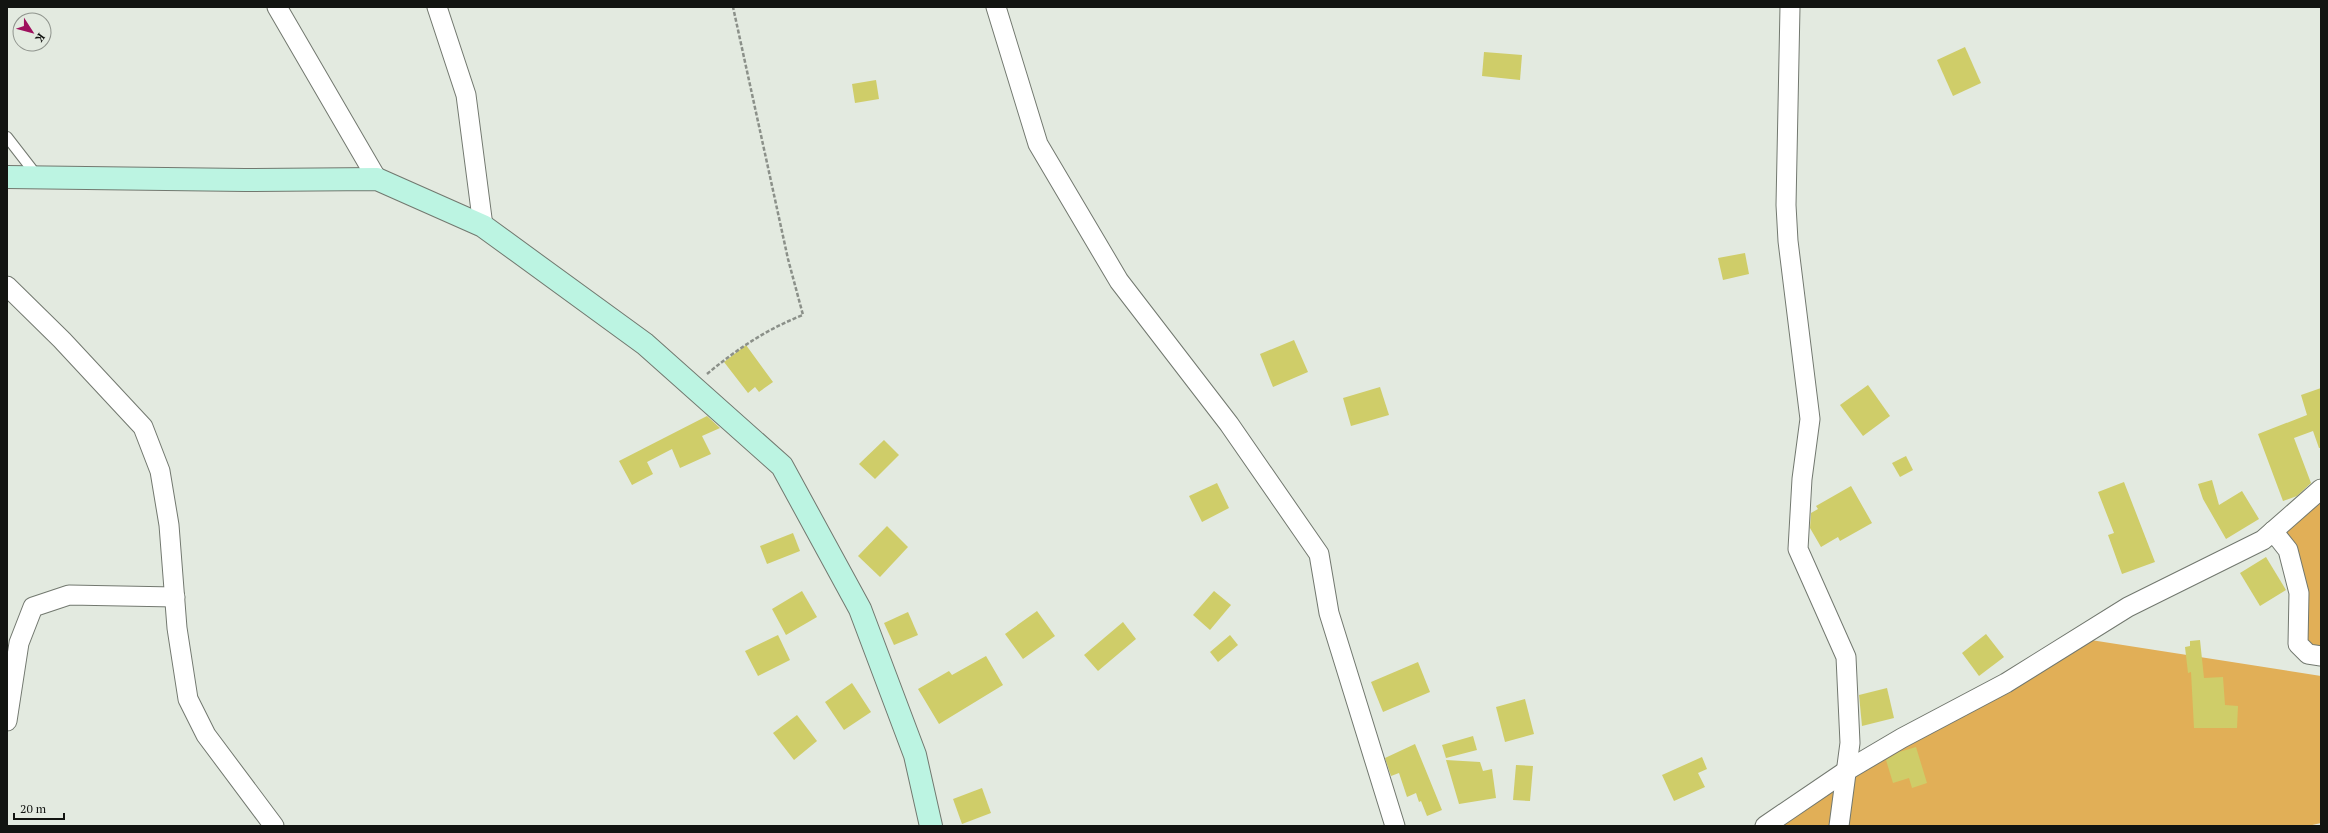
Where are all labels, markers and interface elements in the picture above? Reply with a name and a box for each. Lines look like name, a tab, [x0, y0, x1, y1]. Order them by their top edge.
north arrow	[12, 12, 52, 52]
text: K	[32, 31, 48, 45]
scale bar	[14, 795, 64, 821]
text: 20 m	[20, 801, 47, 816]

